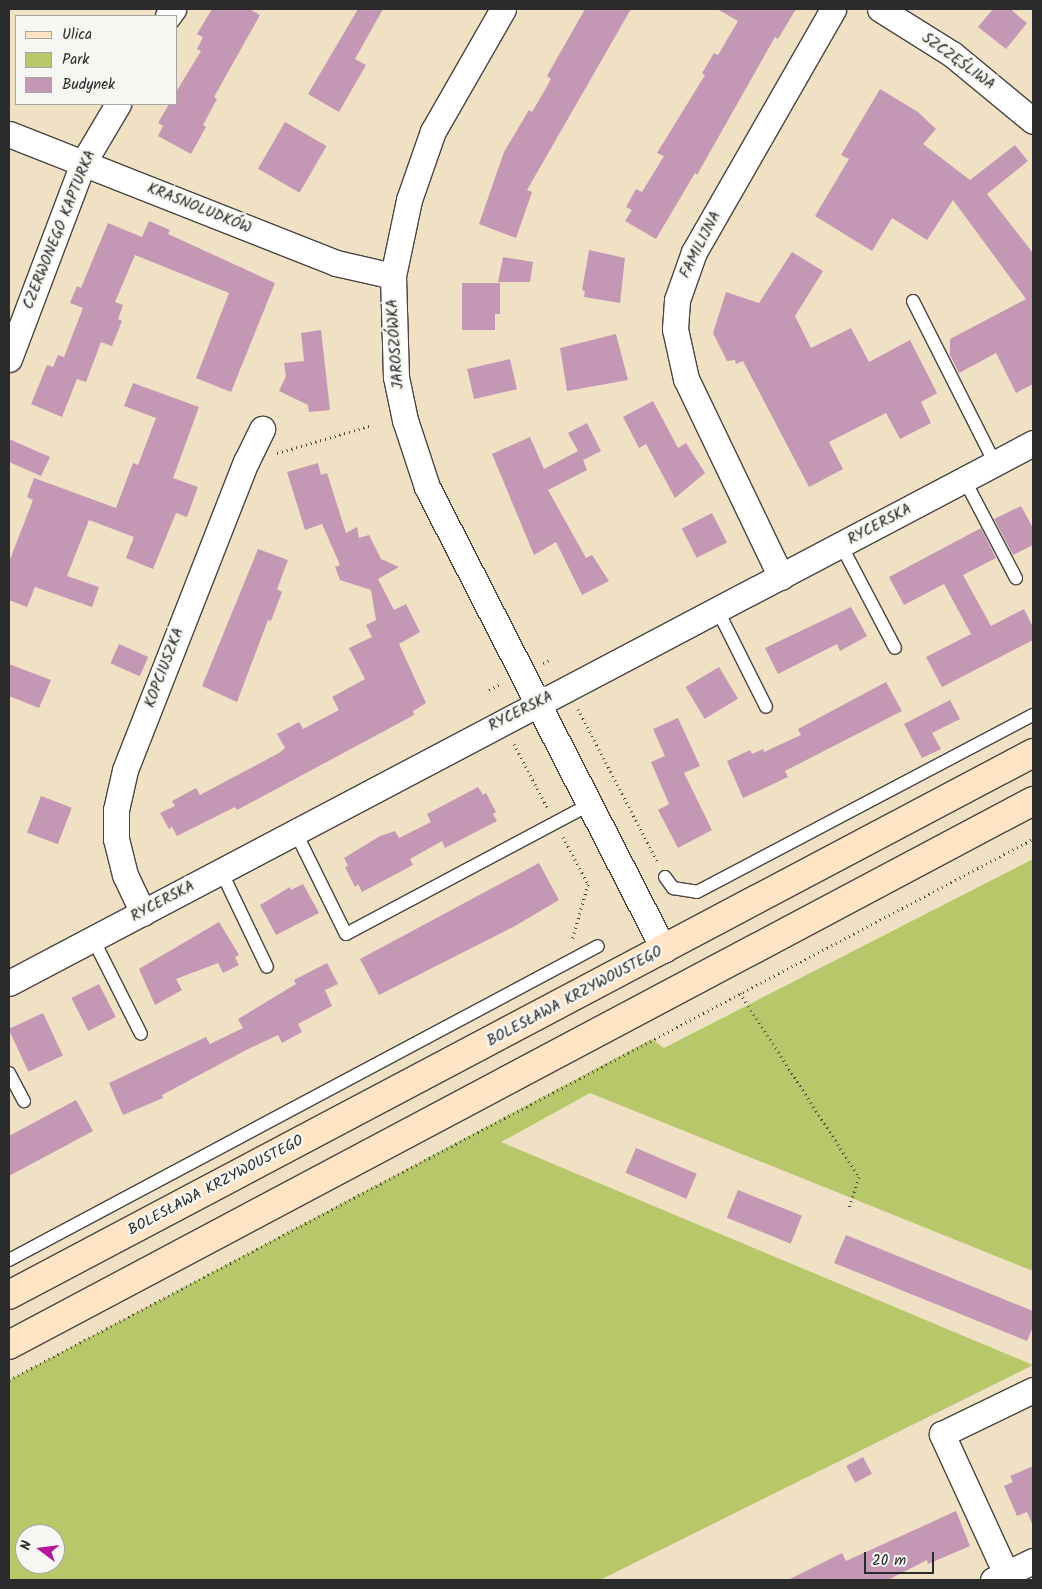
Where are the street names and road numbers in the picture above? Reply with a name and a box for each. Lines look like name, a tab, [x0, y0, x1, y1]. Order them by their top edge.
street label: SZCZĘŚLIWA	[918, 29, 998, 95]
street label: CZERWONEGO KAPTURKA	[20, 148, 100, 312]
street label: KRASNOLUDKÓW	[144, 180, 254, 238]
street label: FAMILIJNA	[677, 209, 725, 281]
street label: JAROSZÓWKA	[384, 298, 408, 390]
street label: RYCERSKA	[845, 501, 915, 549]
street label: KOPCIUSZKA	[142, 626, 188, 710]
street label: RYCERSKA	[486, 688, 556, 736]
street label: RYCERSKA	[128, 878, 198, 926]
street label: BOLESŁAWA KRZYWOUSTEGO	[484, 943, 666, 1051]
street label: BOLESŁAWA KRZYWOUSTEGO	[125, 1132, 307, 1240]

